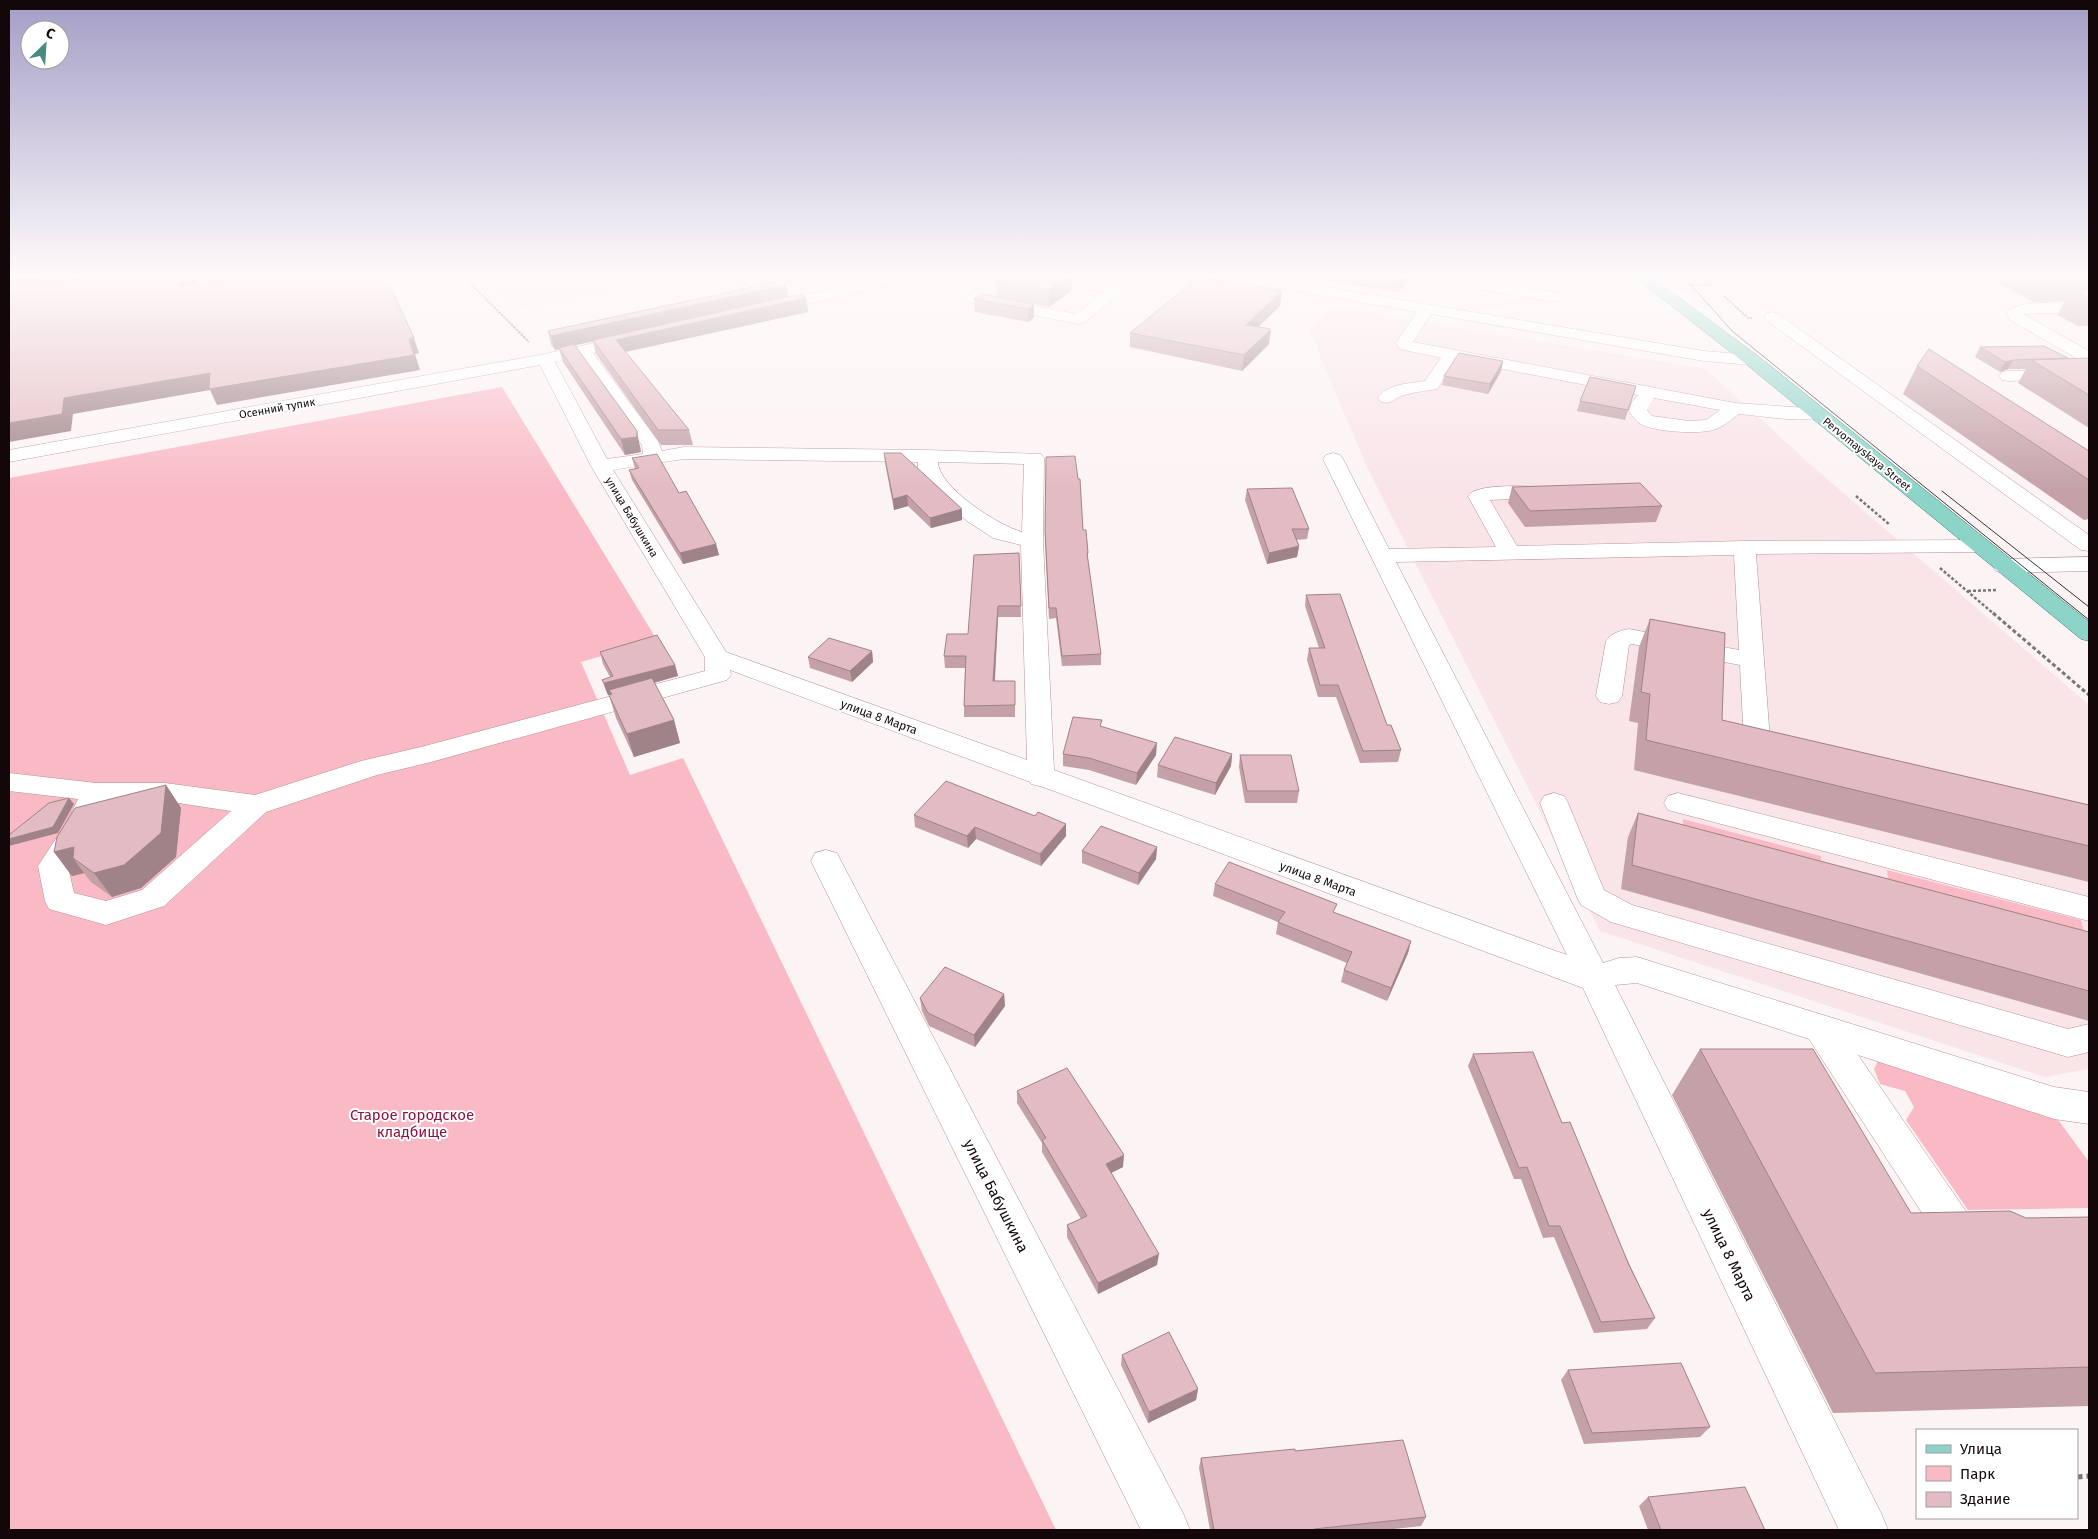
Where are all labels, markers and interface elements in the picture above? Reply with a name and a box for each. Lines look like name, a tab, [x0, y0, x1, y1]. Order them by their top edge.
north arrow	[20, 20, 70, 70]
text: С	[43, 24, 58, 43]
street label: Осенний тупик	[238, 395, 316, 422]
street label: Pervomayskaya Street	[1820, 415, 1913, 494]
street label: улица Бабушкина	[603, 475, 661, 560]
street label: улица 8 Марта	[839, 697, 919, 737]
street label: улица 8 Марта	[1278, 859, 1358, 899]
park label: Старое городское кладбище	[350, 1106, 474, 1141]
street label: улица Бабушкина	[960, 1136, 1032, 1256]
street label: улица 8 Марта	[1699, 1206, 1759, 1304]
legend	[1916, 1429, 2078, 1519]
text: Улица	[1960, 1440, 2002, 1458]
text: Парк	[1960, 1465, 1995, 1483]
text: Здание	[1960, 1490, 2010, 1508]

